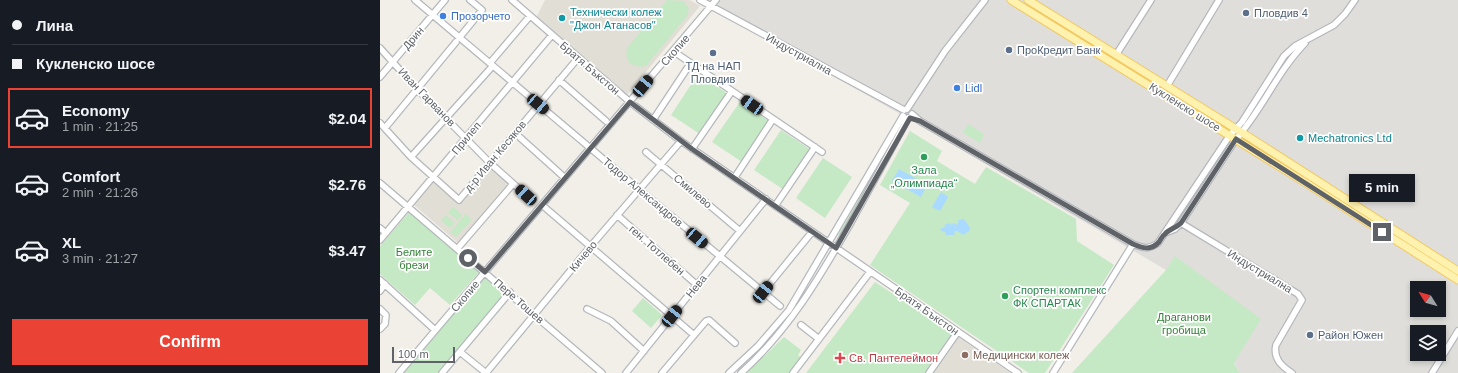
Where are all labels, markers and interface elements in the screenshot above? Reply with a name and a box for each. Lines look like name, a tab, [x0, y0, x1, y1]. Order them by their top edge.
place label: Технически колеж "Джон Атанасов"	[570, 6, 662, 31]
place label: Пловдив 4	[1254, 7, 1308, 19]
marker: Пловдив 4	[1241, 8, 1251, 18]
place label: Прозорчето	[451, 10, 510, 22]
marker: Прозорчето	[438, 11, 448, 21]
marker: Технически колеж "Джон Атанасов"	[557, 13, 567, 23]
text: Лина	[36, 17, 73, 34]
street label: Дрин	[400, 24, 426, 52]
street label: Индустриална	[764, 31, 835, 77]
street label: Скопие	[658, 32, 692, 68]
street label: Братя Бъкстон	[558, 39, 622, 97]
place label: ПроКредит Банк	[1017, 44, 1101, 56]
marker: ПроКредит Банк	[1004, 45, 1014, 55]
marker: ТД на НАП Пловдив	[708, 48, 718, 58]
text: Кукленско шосе	[36, 55, 155, 72]
place label: ТД на НАП Пловдив	[685, 60, 741, 85]
street label: Иван Гарванов	[396, 65, 458, 129]
car	[631, 73, 655, 99]
street label: Кукленско шосе	[1147, 80, 1223, 134]
place label: Lidl	[965, 82, 982, 94]
marker: Lidl	[952, 83, 962, 93]
car	[525, 92, 551, 116]
car	[739, 93, 765, 117]
icon: car	[14, 100, 50, 136]
text: Economy	[62, 102, 130, 119]
text: $2.04	[328, 110, 366, 127]
street label: д-р Иван Кесяков	[462, 118, 528, 194]
text: 1 min · 21:25	[62, 119, 138, 134]
street label: Прилеп	[449, 119, 483, 157]
place label: Mechatronics Ltd	[1308, 132, 1392, 144]
marker: Mechatronics Ltd	[1295, 133, 1305, 143]
marker: Зала „Олимпиада“	[919, 152, 929, 162]
street label: Тодор Александров	[601, 155, 685, 229]
place label: Зала „Олимпиада“	[891, 164, 958, 189]
icon: car	[14, 166, 50, 202]
text: Comfort	[62, 168, 120, 185]
street label: Смилево	[672, 172, 714, 210]
callout: 5 min	[1349, 174, 1415, 202]
text: $2.76	[328, 176, 366, 193]
text: 5 min	[1365, 180, 1399, 195]
car	[513, 183, 539, 207]
text: 2 min · 21:26	[62, 185, 138, 200]
street label: ген. Тотлебен	[627, 223, 687, 277]
route end	[1373, 223, 1391, 241]
car	[684, 226, 710, 250]
icon: car	[14, 232, 50, 268]
text: XL	[62, 234, 81, 251]
street label: Кичево	[567, 238, 599, 274]
text: $3.47	[328, 242, 366, 259]
park label: Белите брези	[396, 246, 432, 271]
street label: Индустриална	[1225, 247, 1295, 295]
route start	[459, 249, 477, 267]
text: 3 min · 21:27	[62, 251, 138, 266]
street label: Нева	[683, 271, 709, 300]
street label: Пере Тошев	[492, 276, 546, 326]
street label: Скопие	[448, 278, 482, 314]
car	[751, 279, 775, 305]
north arrow	[1410, 281, 1446, 317]
map controls	[1410, 281, 1446, 361]
place label: Спортен комплекс ФК СПАРТАК	[1013, 284, 1107, 309]
street label: Братя Бъкстон	[893, 285, 961, 337]
marker: Спортен комплекс ФК СПАРТАК	[1000, 291, 1010, 301]
car	[660, 303, 684, 329]
park label: Драганови гробища	[1157, 311, 1211, 336]
button: Confirm	[12, 319, 368, 365]
button: layers	[1410, 325, 1446, 361]
place label: Район Южен	[1318, 329, 1383, 341]
marker: Район Южен	[1305, 330, 1315, 340]
scale bar	[392, 345, 455, 364]
text: 100 m	[398, 348, 429, 360]
place label: Медицински колеж	[973, 349, 1070, 361]
marker: Медицински колеж	[960, 350, 970, 360]
marker: Св. Пантелеймон	[834, 352, 846, 364]
place label: Св. Пантелеймон	[849, 352, 938, 364]

